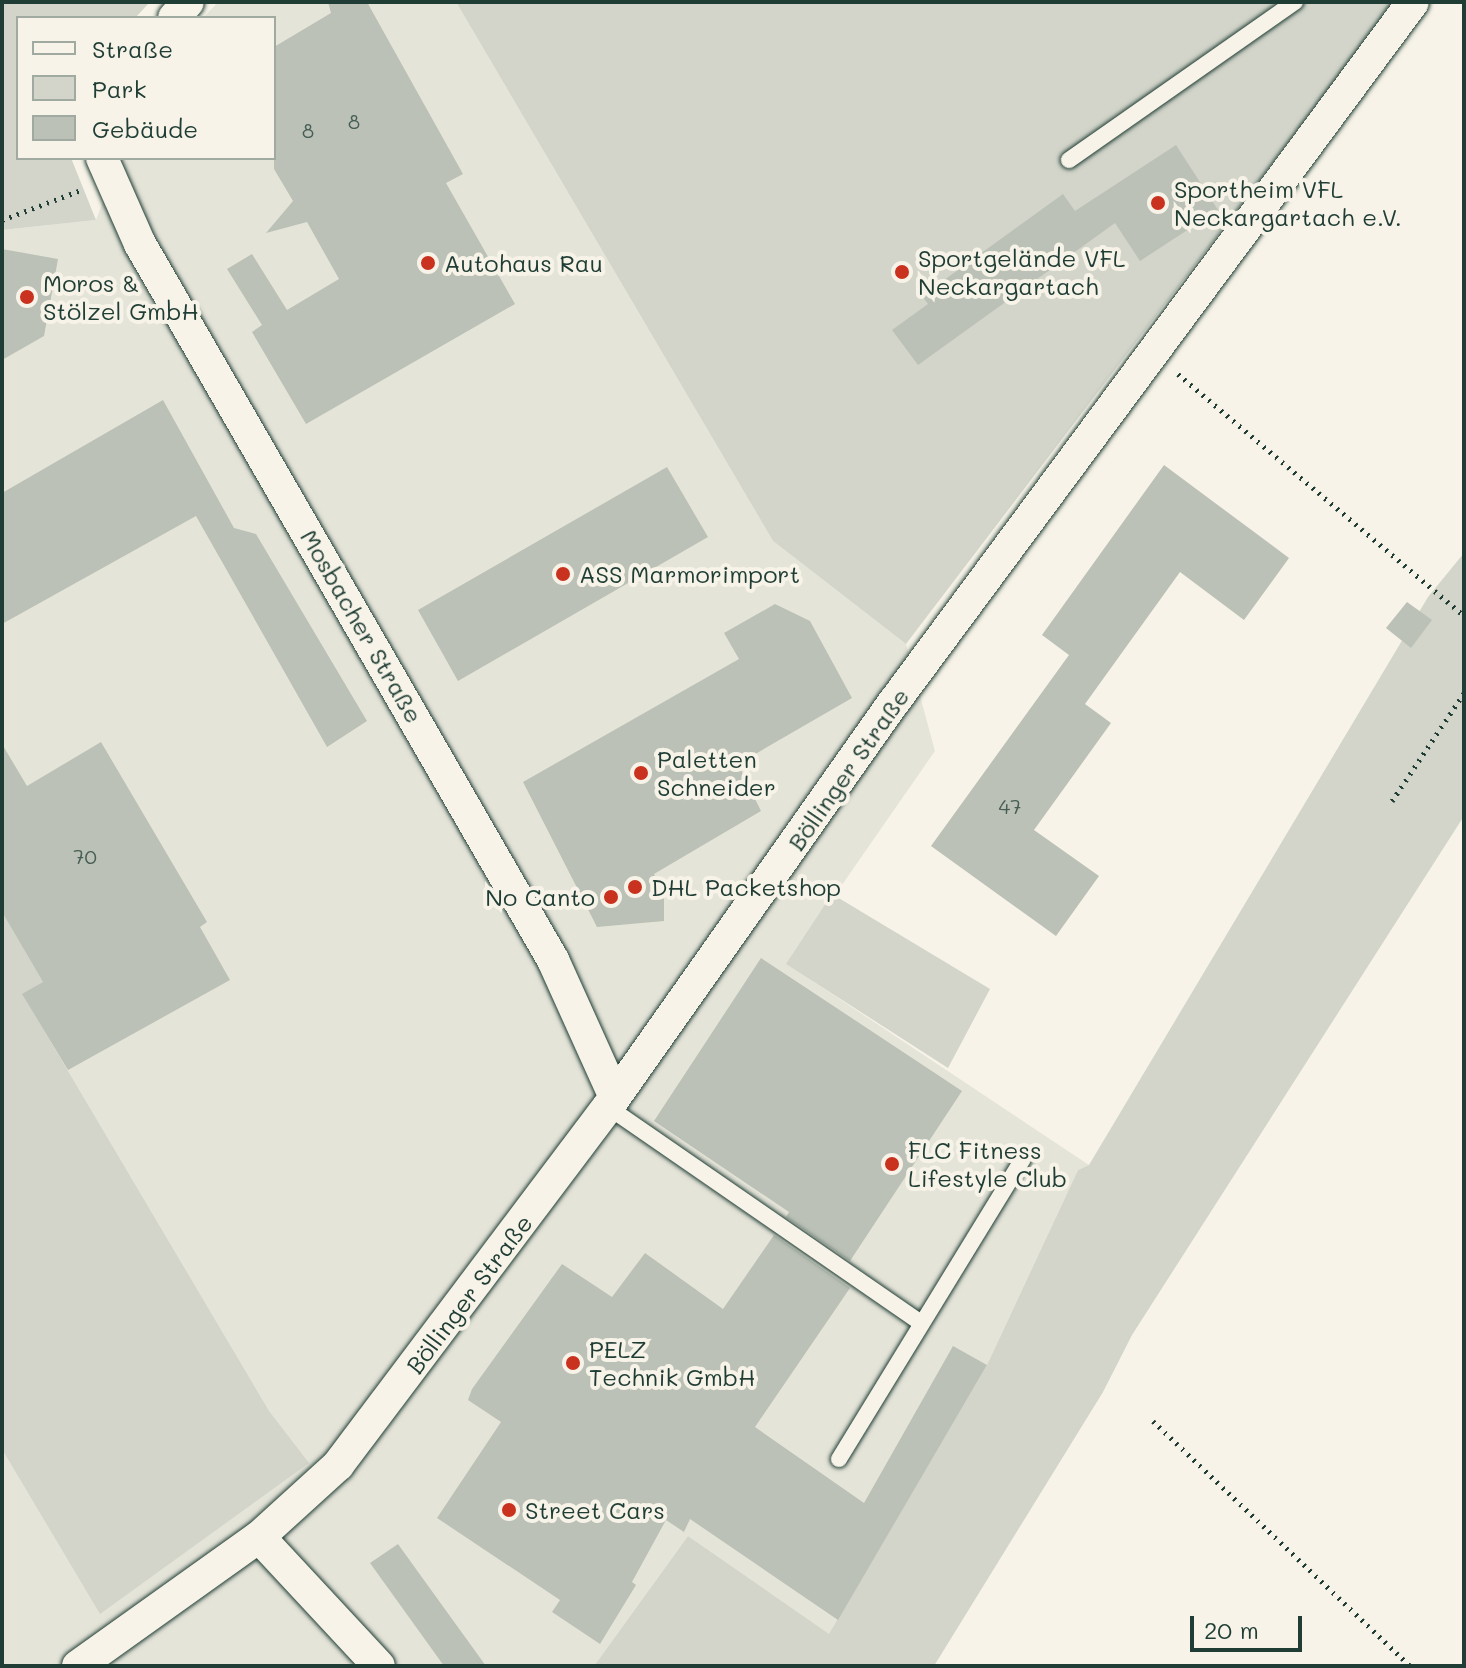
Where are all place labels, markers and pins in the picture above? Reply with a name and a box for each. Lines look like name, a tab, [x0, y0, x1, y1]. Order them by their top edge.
place label: Sportheim VFL Neckargartach e.V.	[1174, 175, 1402, 231]
marker: Sportheim VFL Neckargartach e.V.	[1149, 194, 1167, 212]
place label: Sportgelände VFL Neckargartach	[918, 244, 1125, 300]
place label: Autohaus Rau	[444, 249, 603, 277]
marker: Autohaus Rau	[419, 254, 437, 272]
marker: Sportgelände VFL Neckargartach	[893, 263, 911, 281]
place label: Moros & Stölzel GmbH	[43, 269, 199, 325]
marker: Moros & Stölzel GmbH	[18, 288, 36, 306]
place label: ASS Marmorimport	[579, 560, 800, 588]
marker: ASS Marmorimport	[554, 565, 572, 583]
place label: Paletten Schneider	[657, 745, 776, 801]
marker: Paletten Schneider	[632, 764, 650, 782]
place label: DHL Packetshop	[651, 873, 841, 901]
marker: DHL Packetshop	[626, 878, 644, 896]
place label: No Canto	[485, 883, 595, 911]
marker: No Canto	[602, 888, 620, 906]
place label: FLC Fitness Lifestyle Club	[908, 1136, 1067, 1192]
marker: FLC Fitness Lifestyle Club	[883, 1155, 901, 1173]
place label: PELZ Technik GmbH	[589, 1335, 755, 1391]
marker: PELZ Technik GmbH	[564, 1354, 582, 1372]
place label: Street Cars	[525, 1496, 665, 1524]
marker: Street Cars	[500, 1501, 518, 1519]

